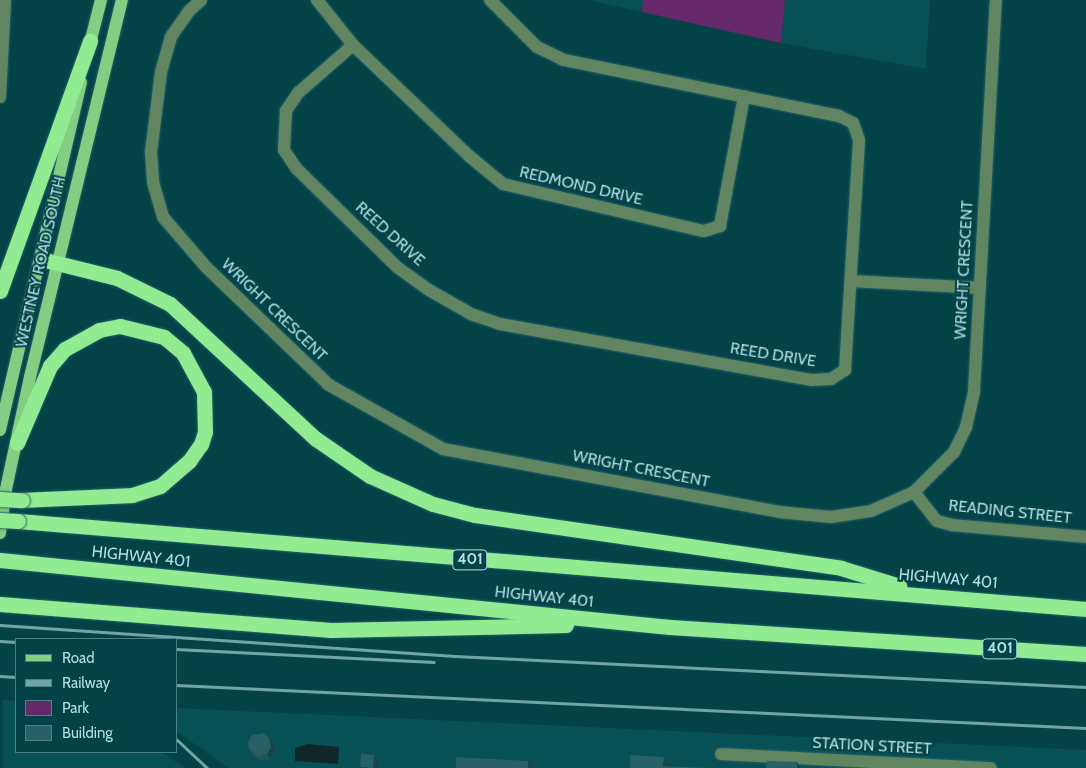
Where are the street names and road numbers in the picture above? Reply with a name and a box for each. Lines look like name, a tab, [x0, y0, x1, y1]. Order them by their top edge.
street label: REDMOND DRIVE	[518, 163, 644, 209]
street label: WESTNEY ROAD SOUTH	[12, 175, 70, 349]
street label: REED DRIVE	[351, 198, 429, 270]
street label: WRIGHT CRESCENT	[951, 200, 977, 340]
street label: WRIGHT CRESCENT	[217, 255, 331, 365]
street label: REED DRIVE	[729, 339, 817, 371]
street label: WRIGHT CRESCENT	[571, 446, 711, 492]
street label: READING STREET	[948, 496, 1072, 528]
street label: HIGHWAY 401	[91, 542, 191, 572]
road number: 401	[451, 548, 489, 572]
street label: HIGHWAY 401	[898, 565, 998, 593]
street label: HIGHWAY 401	[494, 582, 594, 612]
road number: 401	[981, 636, 1019, 662]
street label: STATION STREET	[812, 733, 932, 759]

